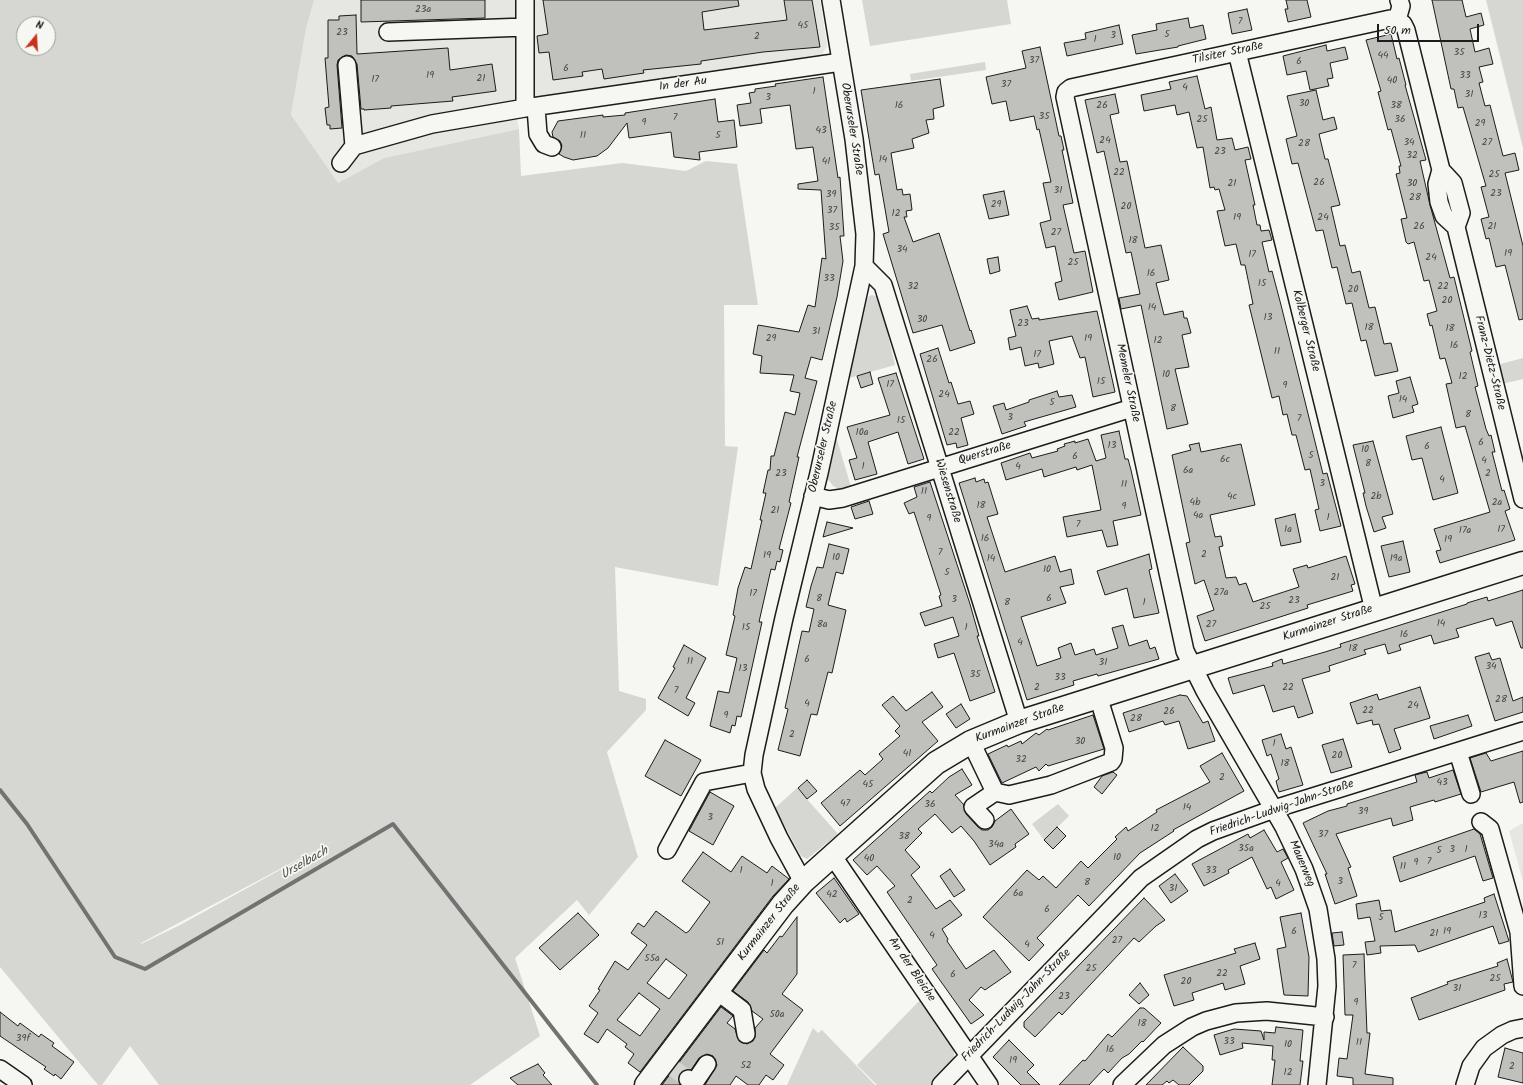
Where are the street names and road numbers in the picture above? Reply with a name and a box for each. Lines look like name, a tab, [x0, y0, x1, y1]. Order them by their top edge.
street label: Tilsiter Straße	[1191, 39, 1265, 69]
street label: In der Au	[658, 75, 708, 95]
street label: Oberurseler Straße	[837, 82, 865, 176]
street label: Kolberger Straße	[1288, 288, 1322, 374]
street label: Franz-Dietz-Straße	[1470, 314, 1508, 412]
street label: Memeler Straße	[1112, 342, 1142, 424]
street label: Oberurseler Straße	[806, 400, 842, 494]
street label: Querstraße	[957, 439, 1013, 469]
street label: Wiesenstraße	[930, 457, 964, 525]
street label: Kurmainzer Straße	[1281, 603, 1375, 645]
street label: Kurmainzer Straße	[973, 701, 1067, 747]
street label: Friedrich-Ludwig-Jahn-Straße	[1208, 778, 1356, 840]
street label: Mauerweg	[1285, 838, 1317, 890]
street label: Kurmainzer Straße	[735, 882, 805, 964]
street label: An der Bleiche	[884, 935, 938, 1005]
street label: Friedrich-Ludwig-Jahn-Straße	[959, 946, 1075, 1066]

